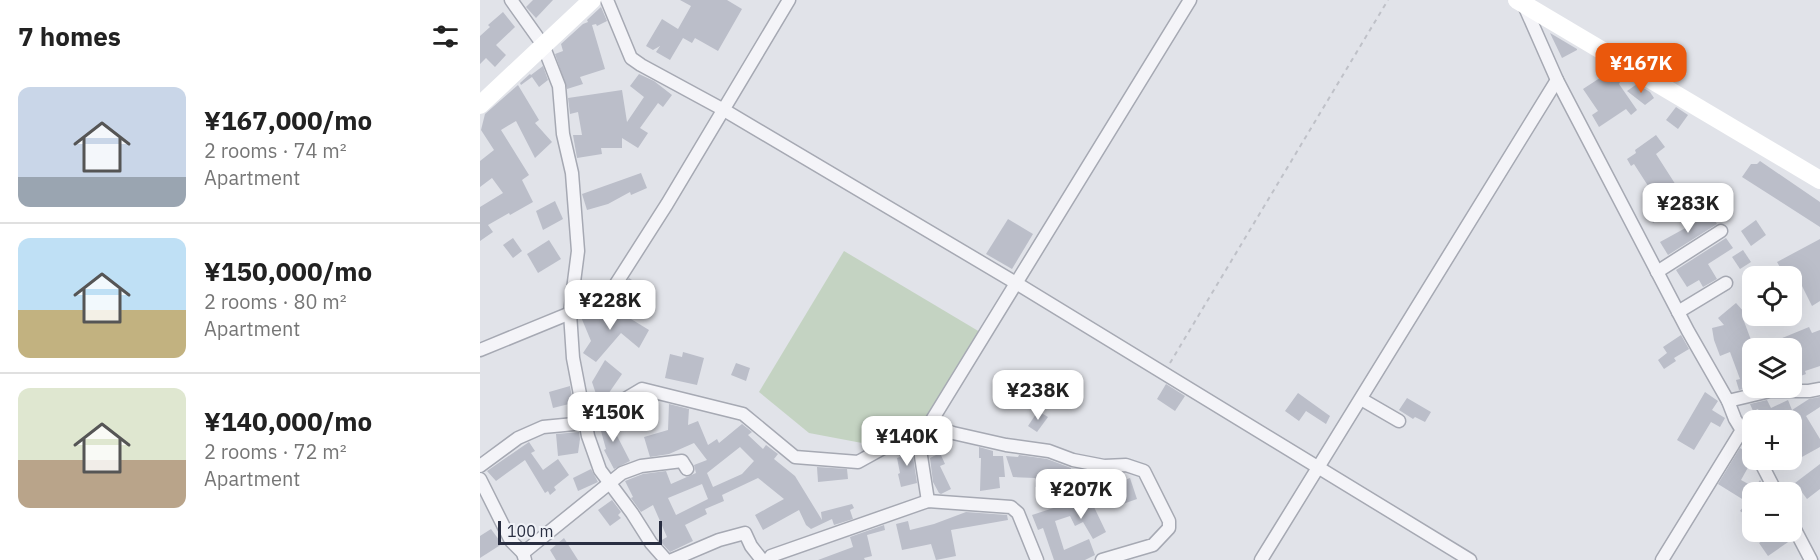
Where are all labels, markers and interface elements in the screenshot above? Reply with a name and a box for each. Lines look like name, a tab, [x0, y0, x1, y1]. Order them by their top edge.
text: 7 homes	[18, 19, 121, 53]
icon: filters	[429, 20, 462, 53]
pin: ¥167K	[1599, 43, 1683, 94]
text: ¥167K	[1610, 49, 1672, 76]
text: ¥167,000/mo	[204, 103, 372, 137]
icon: home	[66, 111, 138, 183]
text: 2 rooms · 74 m²	[204, 137, 347, 164]
text: Apartment	[204, 164, 300, 191]
pin: ¥283K	[1646, 183, 1730, 234]
text: ¥283K	[1657, 189, 1719, 216]
text: ¥150,000/mo	[204, 254, 372, 288]
icon: home	[66, 262, 138, 334]
map controls	[1742, 266, 1802, 542]
button: locate	[1742, 266, 1802, 326]
pin: ¥228K	[568, 280, 652, 331]
text: ¥228K	[579, 286, 641, 313]
text: 2 rooms · 80 m²	[204, 288, 347, 315]
text: Apartment	[204, 315, 300, 342]
button: layers	[1742, 338, 1802, 398]
pin: ¥238K	[996, 370, 1080, 421]
text: ¥238K	[1007, 376, 1069, 403]
pin: ¥150K	[571, 392, 655, 443]
text: ¥150K	[582, 398, 644, 425]
text: ¥140,000/mo	[204, 404, 372, 438]
button: +	[1742, 410, 1802, 470]
icon: home	[66, 412, 138, 484]
pin: ¥140K	[865, 416, 949, 467]
text: ¥140K	[876, 422, 938, 449]
text: 2 rooms · 72 m²	[204, 438, 347, 465]
text: Apartment	[204, 465, 300, 492]
pin: ¥207K	[1039, 469, 1123, 520]
text: ¥207K	[1050, 475, 1112, 502]
button: −	[1742, 482, 1802, 542]
scale bar	[498, 518, 662, 546]
text: 100 m	[507, 521, 554, 541]

